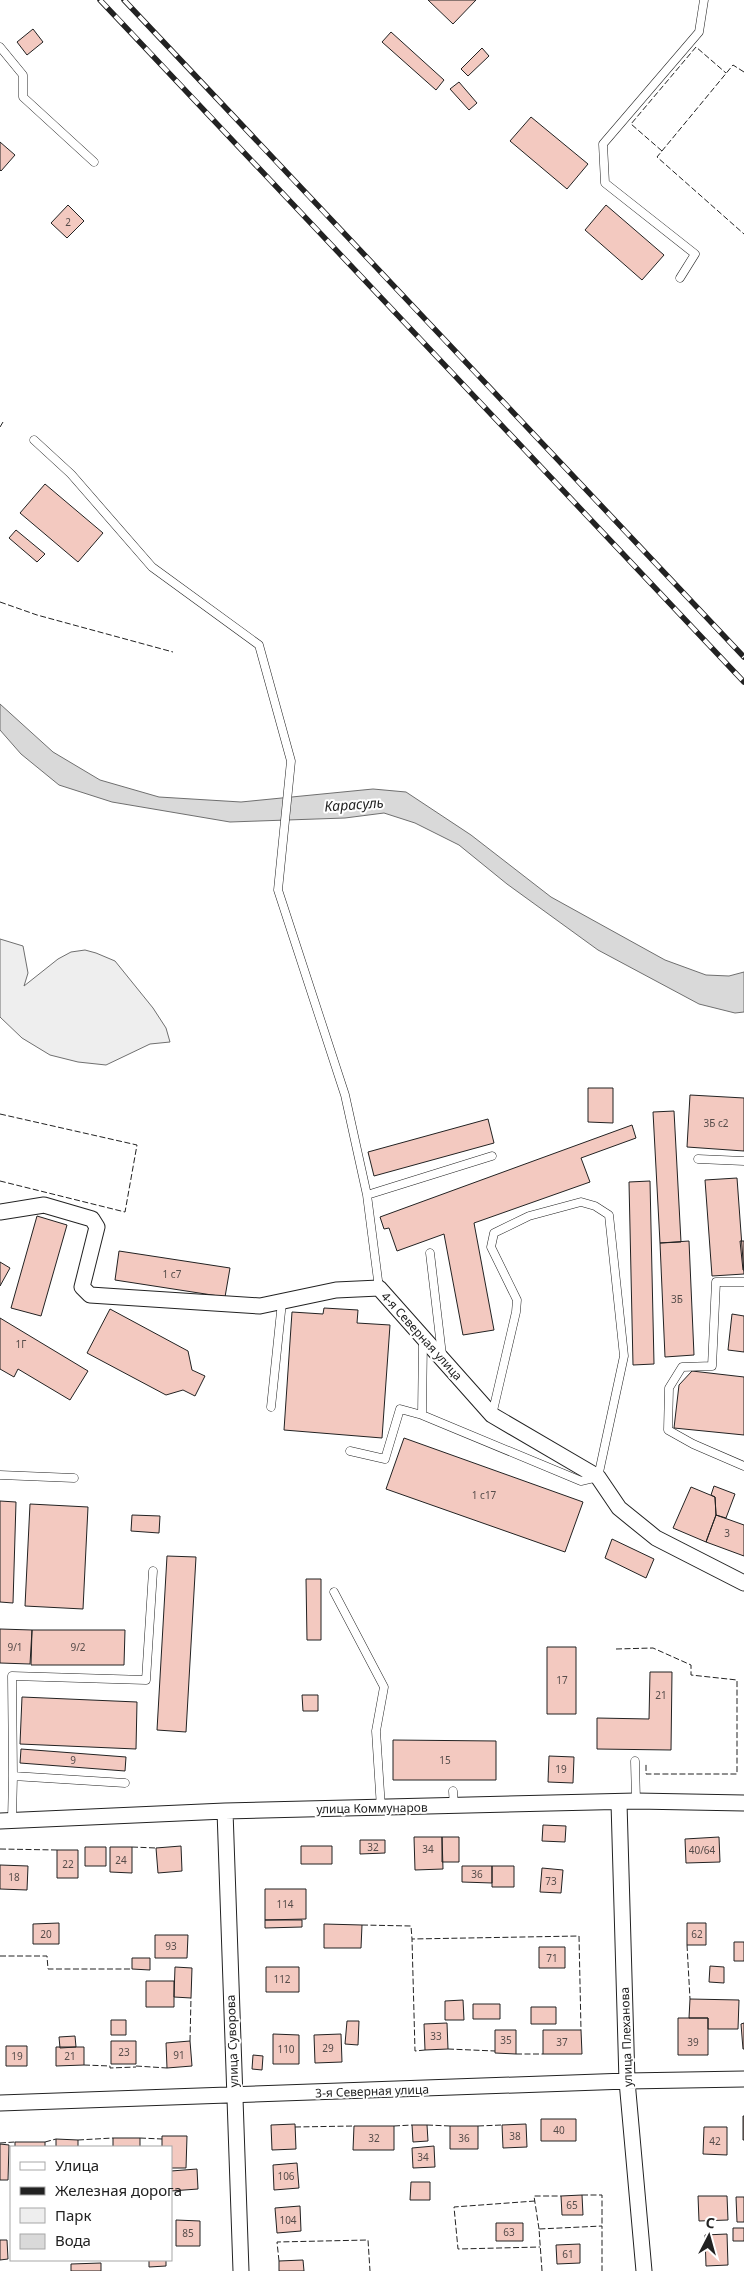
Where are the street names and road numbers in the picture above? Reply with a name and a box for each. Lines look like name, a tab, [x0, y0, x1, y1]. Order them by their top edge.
street label: 4-я Северная улица	[378, 1288, 466, 1384]
street label: улица Коммунаров	[316, 1799, 428, 1817]
street label: улица Плеханова	[616, 1987, 636, 2087]
street label: улица Суворова	[222, 1994, 242, 2088]
street label: 3-я Северная улица	[315, 2081, 429, 2101]

